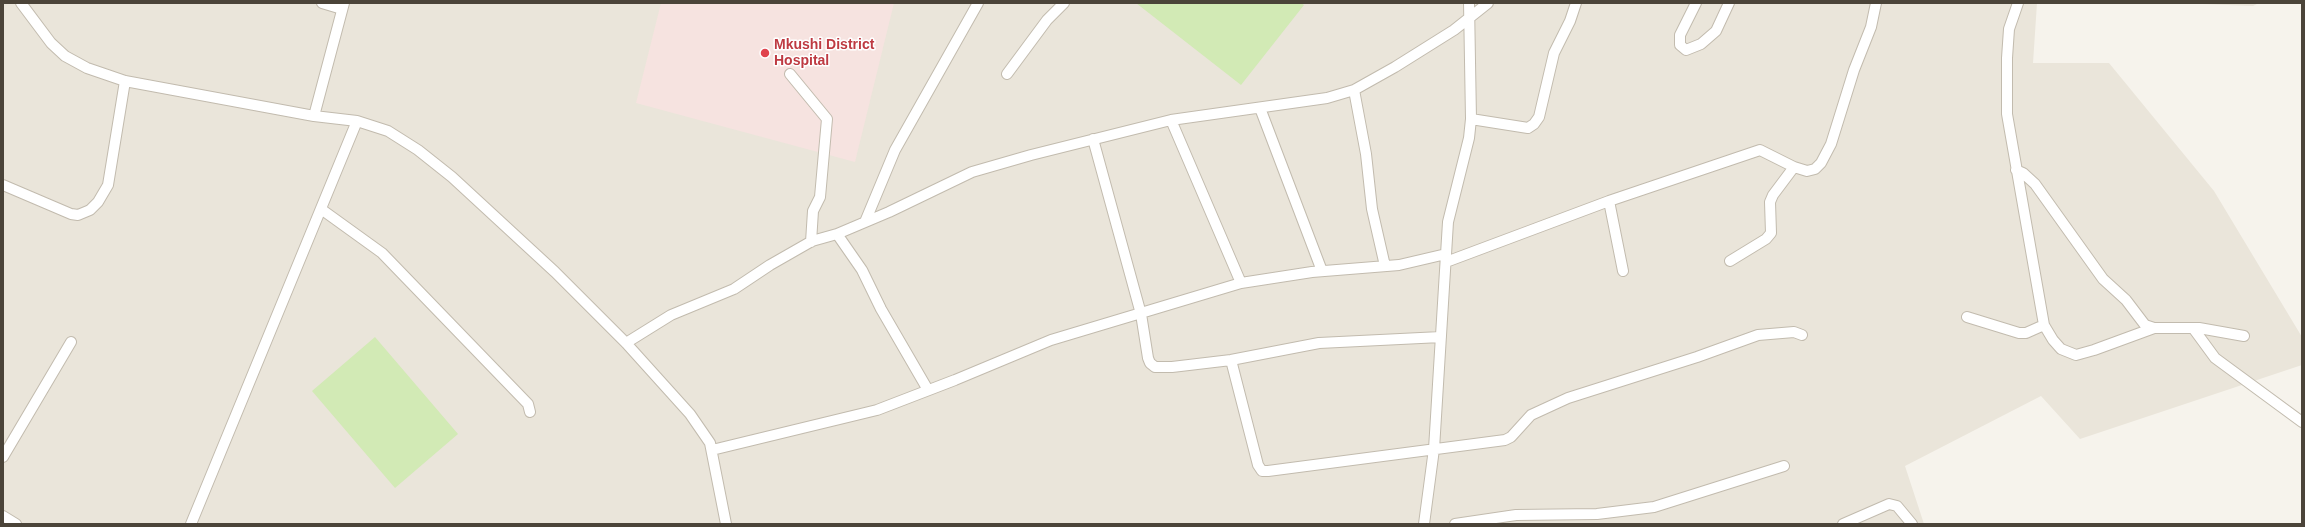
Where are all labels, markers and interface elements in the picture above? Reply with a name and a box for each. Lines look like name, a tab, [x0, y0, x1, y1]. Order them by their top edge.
place label: Mkushi District Hospital	[774, 37, 874, 70]
marker: Mkushi District Hospital	[759, 47, 771, 59]

